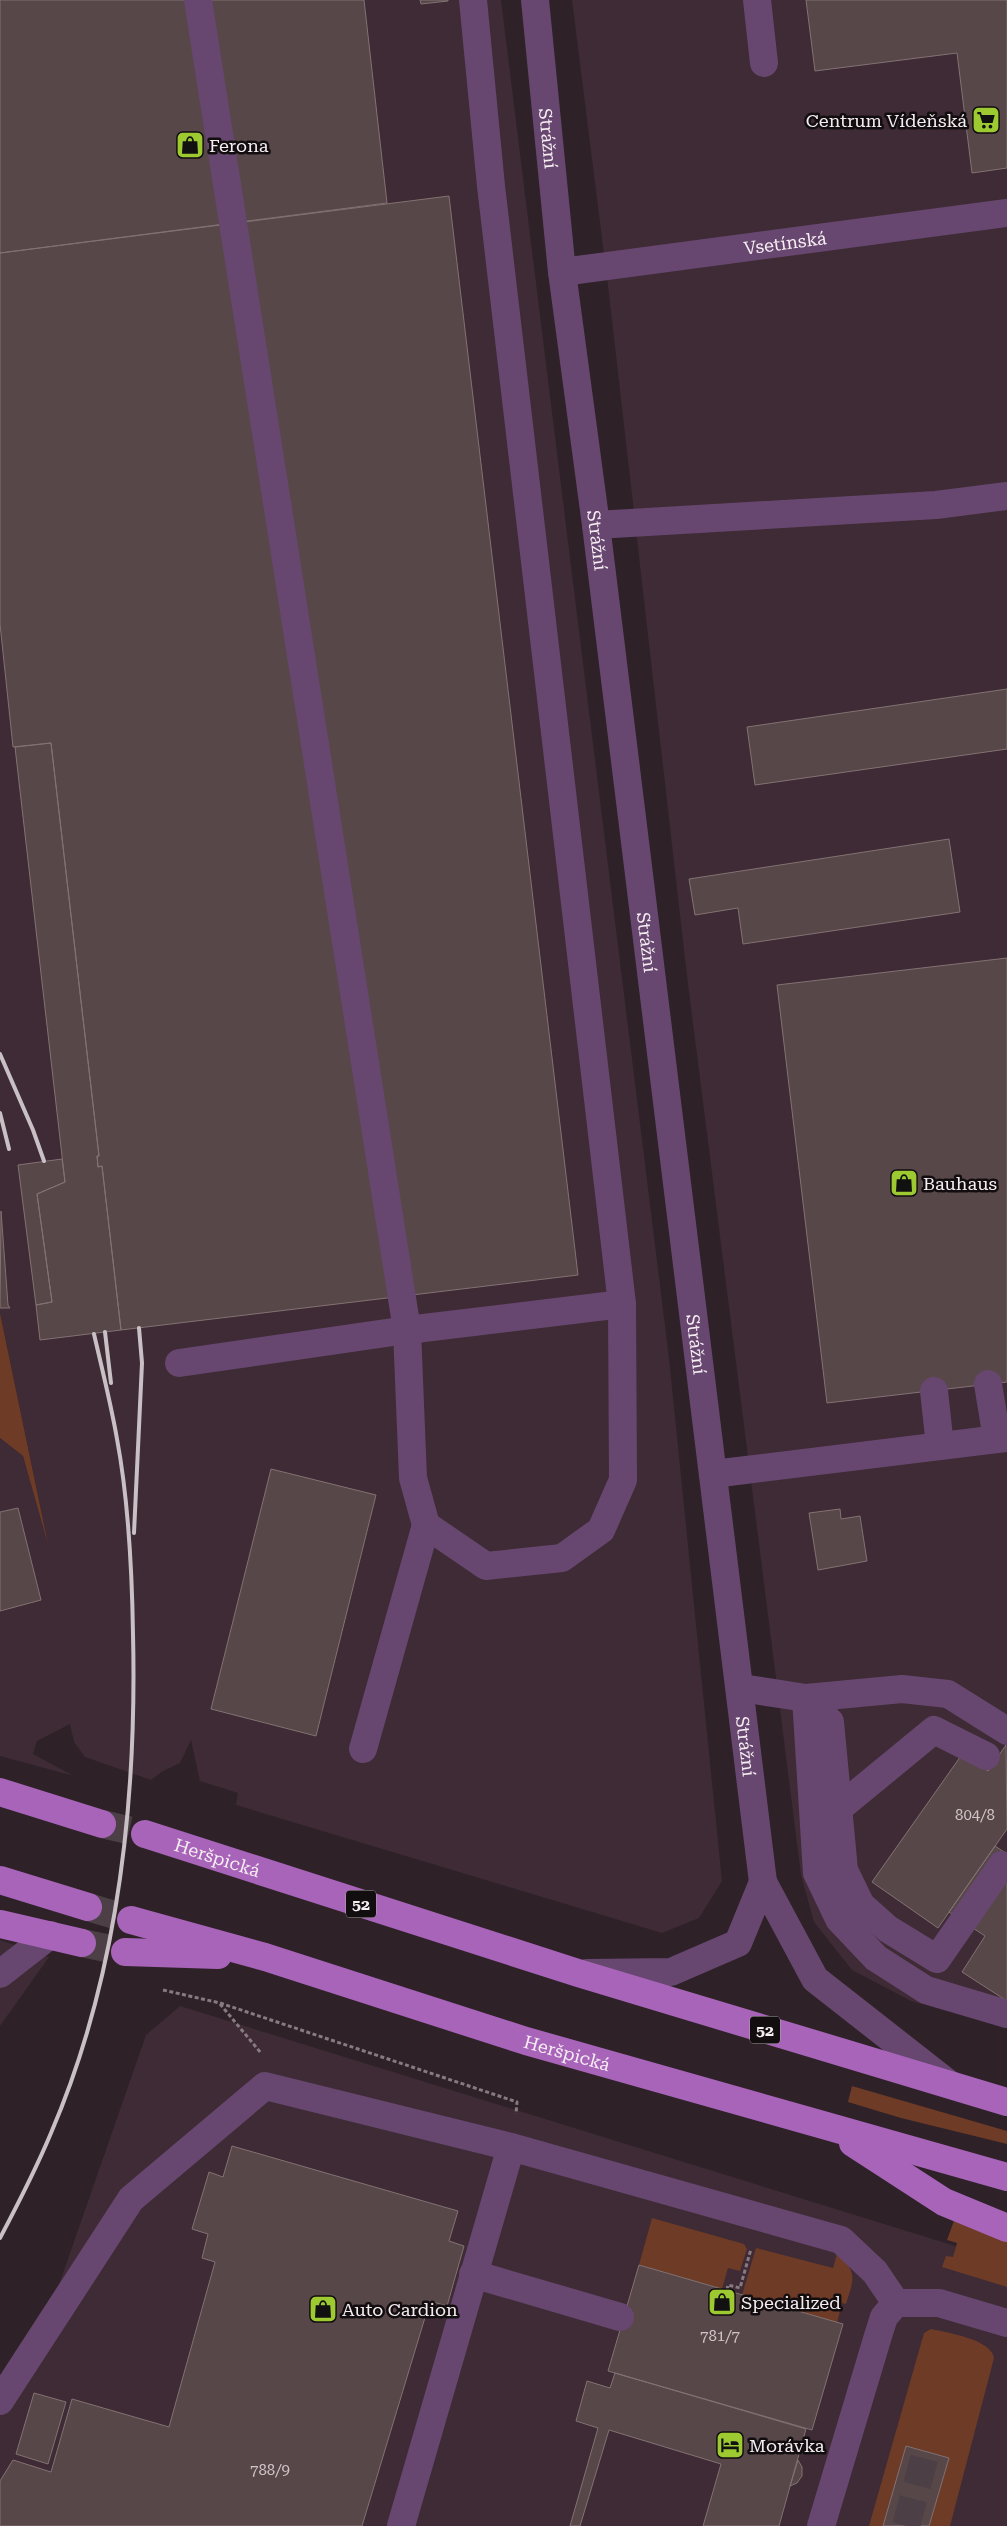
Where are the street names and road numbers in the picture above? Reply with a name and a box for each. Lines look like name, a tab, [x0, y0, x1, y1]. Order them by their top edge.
street label: Strážní	[535, 107, 562, 170]
street label: Vsetínská	[742, 227, 828, 258]
street label: Strážní	[584, 509, 612, 572]
street label: Strážní	[633, 911, 662, 974]
street label: Strážní	[683, 1313, 711, 1376]
street label: Strážní	[732, 1715, 760, 1778]
street label: Heršpická	[172, 1834, 263, 1881]
road number: 52	[346, 1890, 376, 1918]
road number: 52	[750, 2016, 780, 2044]
street label: Heršpická	[522, 2030, 613, 2075]

